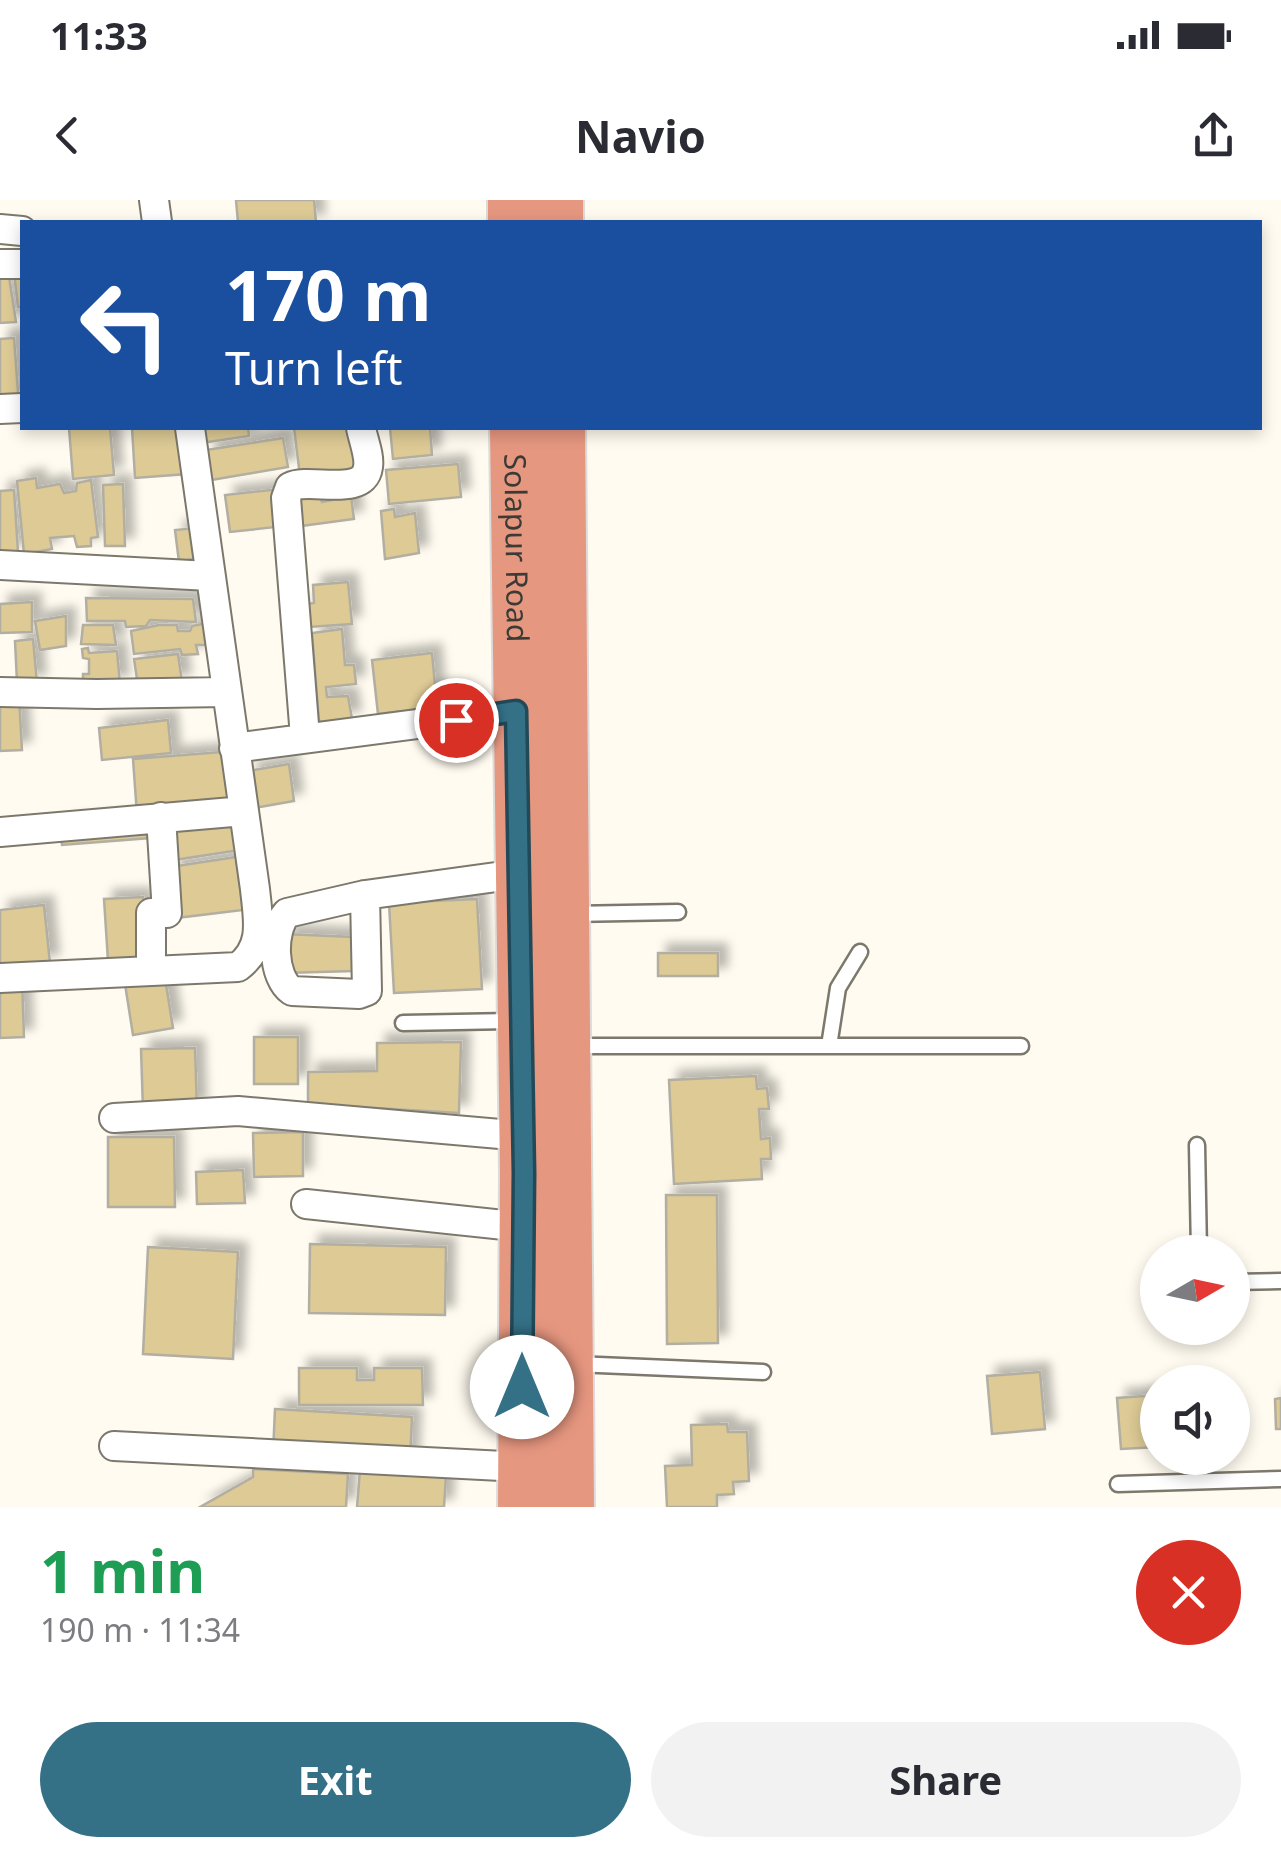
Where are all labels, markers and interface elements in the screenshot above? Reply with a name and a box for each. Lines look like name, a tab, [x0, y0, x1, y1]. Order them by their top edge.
text: 11:33	[50, 9, 148, 61]
text: Navio	[575, 105, 706, 166]
icon: back	[40, 108, 95, 163]
icon: share	[1186, 108, 1241, 163]
text: 170 m	[225, 246, 432, 342]
icon: left	[60, 260, 190, 390]
text: Turn left	[225, 337, 402, 398]
street label: Solapur Road	[495, 453, 539, 643]
pin	[414, 678, 499, 763]
icon: arrive	[429, 693, 484, 748]
north arrow	[1140, 1235, 1250, 1345]
map controls	[1140, 1235, 1250, 1475]
position arrow	[470, 1335, 574, 1439]
button: sound	[1140, 1365, 1250, 1475]
text: 1 min	[40, 1529, 205, 1611]
button: close	[1136, 1540, 1241, 1645]
text: 190 m · 11:34	[40, 1608, 240, 1651]
button: Exit	[40, 1722, 631, 1837]
button: Share	[651, 1722, 1241, 1837]

